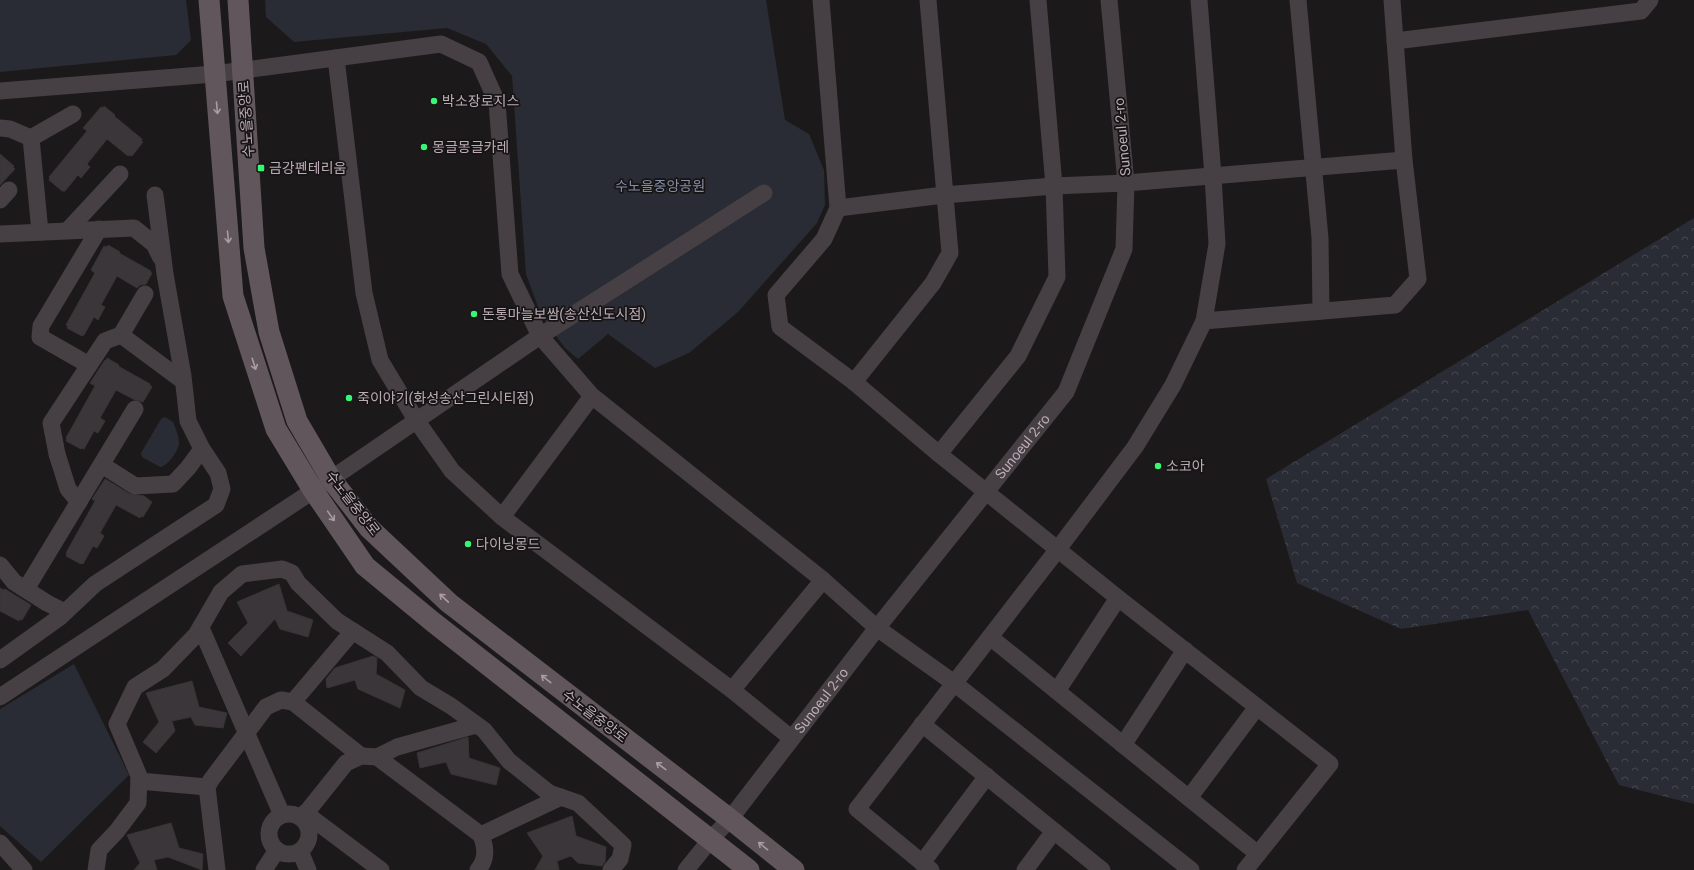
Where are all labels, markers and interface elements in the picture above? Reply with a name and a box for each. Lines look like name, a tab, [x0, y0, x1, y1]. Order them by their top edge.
street label: 수노을중앙로	[235, 80, 257, 158]
place label: 박소장로지스	[442, 93, 519, 109]
marker: 박소장로지스	[429, 96, 439, 106]
street label: Sunoeul 2-ro	[1111, 97, 1133, 177]
one-way arrow	[213, 101, 220, 114]
place label: 몽글몽글카레	[432, 139, 509, 155]
marker: 몽글몽글카레	[419, 142, 429, 152]
place label: 금강펜테리움	[269, 160, 346, 176]
marker: 금강펜테리움	[256, 163, 266, 173]
park label: 수노을중앙공원	[615, 178, 705, 194]
one-way arrow	[224, 231, 231, 244]
place label: 돈통마늘보쌈(송산신도시점)	[482, 306, 646, 323]
marker: 돈통마늘보쌈(송산신도시점)	[469, 309, 479, 319]
one-way arrow	[251, 357, 258, 370]
place label: 죽이야기(화성송산그린시티점)	[357, 390, 534, 407]
marker: 죽이야기(화성송산그린시티점)	[344, 393, 354, 403]
street label: Sunoeul 2-ro	[992, 411, 1053, 482]
place label: 소코아	[1166, 458, 1205, 474]
marker: 소코아	[1153, 461, 1163, 471]
street label: 수노을중앙로	[323, 468, 383, 538]
one-way arrow	[327, 511, 335, 522]
place label: 다이닝몽드	[476, 536, 541, 552]
marker: 다이닝몽드	[463, 539, 473, 549]
one-way arrow	[439, 593, 449, 603]
street label: Sunoeul 2-ro	[791, 665, 851, 736]
one-way arrow	[540, 674, 551, 683]
street label: 수노을중앙로	[559, 686, 631, 746]
one-way arrow	[655, 762, 666, 770]
one-way arrow	[758, 841, 769, 850]

